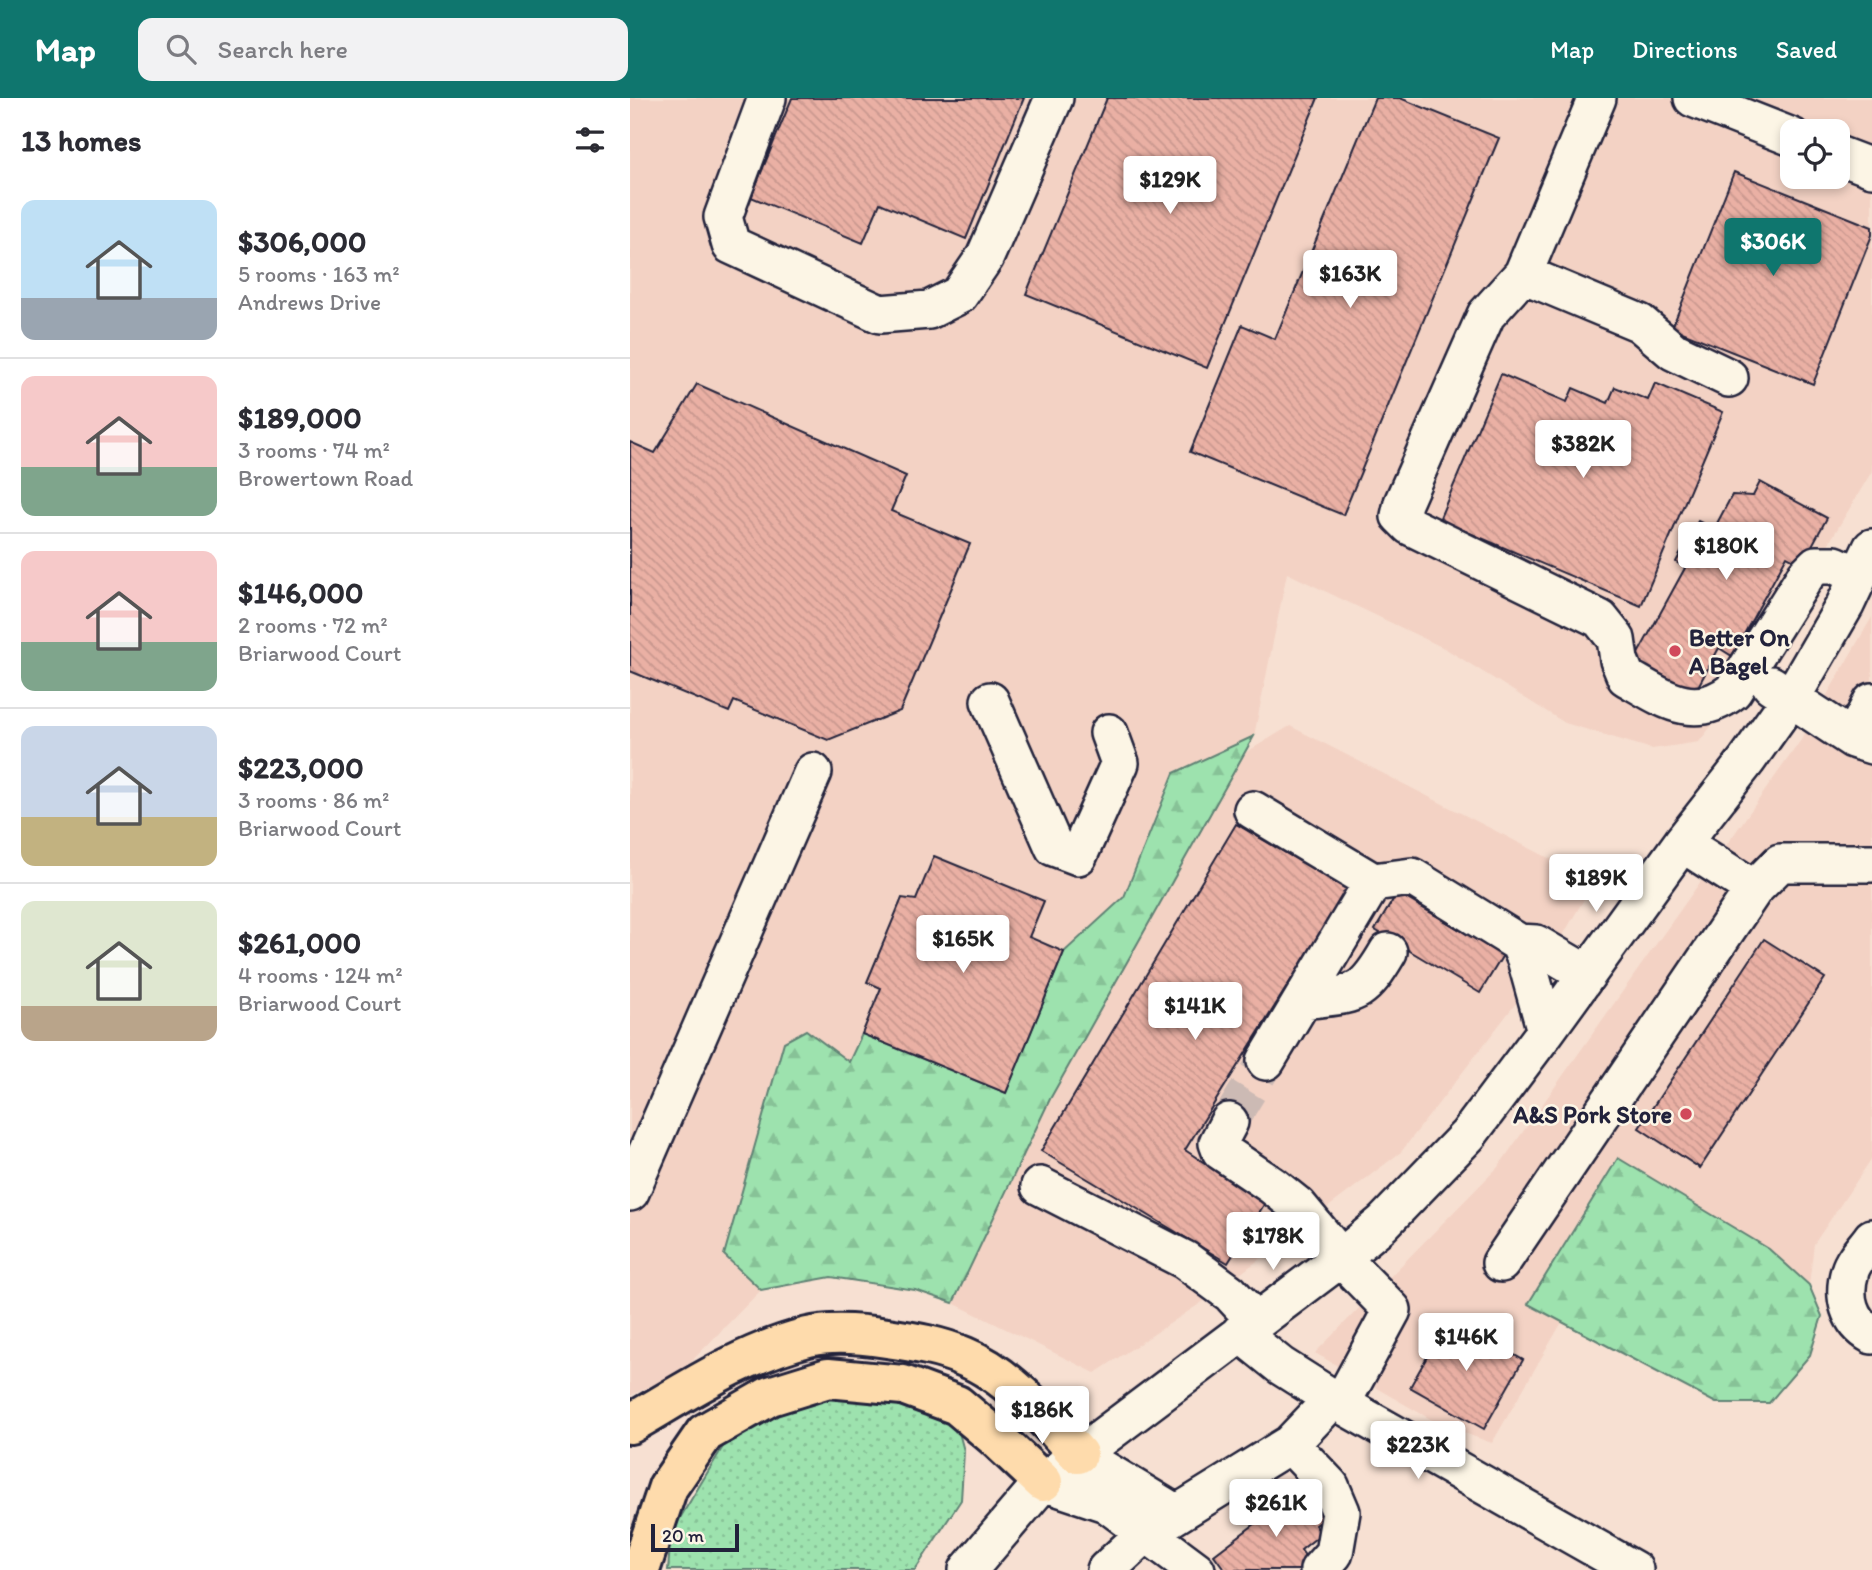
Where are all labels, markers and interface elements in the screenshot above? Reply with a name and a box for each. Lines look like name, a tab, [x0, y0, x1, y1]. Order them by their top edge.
search box	[138, 18, 628, 81]
text: Map	[35, 30, 96, 69]
icon: search	[162, 30, 200, 68]
text: Search here	[218, 33, 348, 65]
text: Map	[1550, 35, 1594, 64]
text: Directions	[1632, 35, 1738, 64]
text: Saved	[1776, 35, 1837, 64]
map controls	[1780, 119, 1850, 189]
button: locate	[1780, 119, 1850, 189]
icon: filters	[571, 121, 609, 159]
text: 13 homes	[21, 122, 141, 159]
pin: $129K	[1121, 156, 1219, 216]
text: $129K	[1139, 165, 1201, 193]
pin: $306K	[1724, 218, 1822, 278]
text: $306,000	[238, 223, 366, 260]
text: $306K	[1740, 227, 1806, 255]
icon: home	[77, 228, 161, 312]
pin: $163K	[1301, 250, 1399, 310]
text: $163K	[1319, 259, 1381, 287]
text: 5 rooms · 163 m²	[238, 260, 400, 288]
text: Andrews Drive	[238, 288, 381, 316]
text: $189,000	[238, 399, 362, 436]
icon: home	[77, 404, 161, 488]
pin: $382K	[1534, 420, 1632, 480]
text: $382K	[1551, 429, 1615, 457]
text: 3 rooms · 74 m²	[238, 436, 390, 464]
text: Browertown Road	[238, 464, 413, 492]
pin: $180K	[1677, 522, 1775, 582]
text: $180K	[1694, 531, 1758, 559]
text: $146,000	[238, 574, 364, 611]
icon: home	[77, 579, 161, 663]
text: 2 rooms · 72 m²	[238, 611, 388, 639]
place label: Better On A Bagel	[1688, 623, 1790, 681]
text: Briarwood Court	[238, 639, 401, 667]
marker: Better On A Bagel	[1667, 643, 1683, 659]
text: $223,000	[238, 749, 364, 786]
icon: home	[77, 754, 161, 838]
text: 3 rooms · 86 m²	[238, 786, 390, 814]
text: Briarwood Court	[238, 814, 401, 842]
pin: $189K	[1547, 854, 1645, 914]
text: $189K	[1565, 863, 1627, 891]
pin: $165K	[914, 916, 1012, 975]
text: $261,000	[238, 924, 361, 961]
text: $165K	[932, 924, 994, 952]
icon: home	[77, 929, 161, 1013]
text: 4 rooms · 124 m²	[238, 961, 403, 989]
pin: $141K	[1146, 982, 1244, 1042]
text: Briarwood Court	[238, 989, 401, 1017]
text: $141K	[1164, 991, 1226, 1019]
place label: A&S Pork Store	[1512, 1100, 1672, 1129]
marker: A&S Pork Store	[1678, 1106, 1694, 1122]
pin: $178K	[1224, 1212, 1322, 1272]
text: $178K	[1242, 1221, 1304, 1249]
pin: $146K	[1417, 1314, 1515, 1373]
text: $146K	[1434, 1322, 1498, 1350]
pin: $186K	[993, 1386, 1091, 1446]
text: $186K	[1011, 1395, 1073, 1423]
pin: $223K	[1369, 1422, 1467, 1481]
text: $223K	[1386, 1430, 1450, 1458]
pin: $261K	[1227, 1480, 1325, 1539]
text: $261K	[1245, 1488, 1307, 1516]
scale bar	[651, 1521, 738, 1553]
text: 20 m	[662, 1524, 704, 1547]

